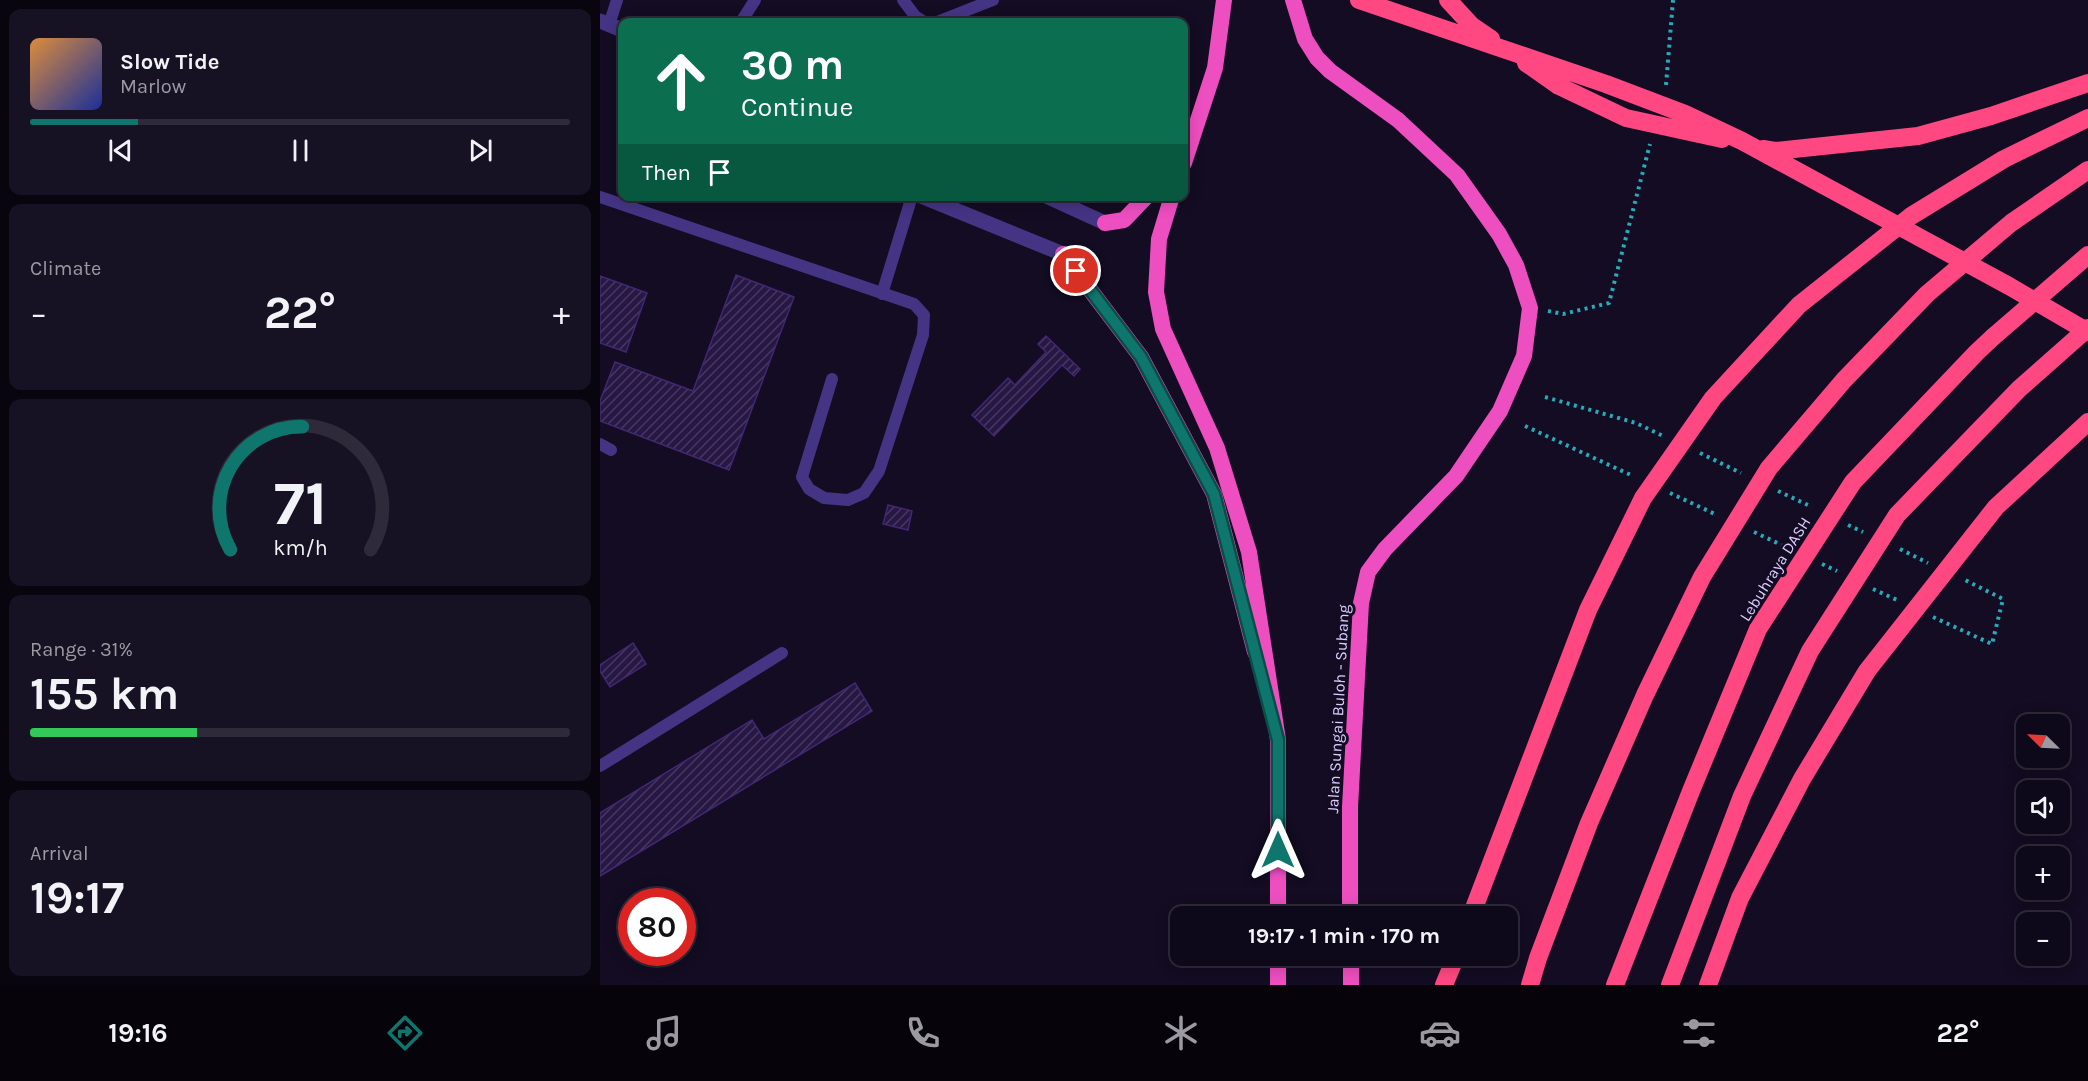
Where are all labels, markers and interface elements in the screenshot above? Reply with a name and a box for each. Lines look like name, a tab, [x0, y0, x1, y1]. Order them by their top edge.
text: 30 m	[741, 40, 844, 90]
icon: ahead	[642, 42, 720, 120]
text: Slow Tide	[120, 49, 220, 75]
text: Marlow	[120, 75, 186, 98]
text: Continue	[741, 91, 853, 123]
icon: previous	[104, 134, 137, 167]
icon: pause	[284, 134, 317, 167]
icon: next	[464, 134, 497, 167]
icon: arrive	[703, 156, 736, 189]
text: Then	[642, 160, 691, 186]
pin	[1050, 245, 1101, 296]
icon: arrive	[1059, 254, 1092, 287]
text: Climate	[30, 257, 101, 280]
text: 22°	[264, 287, 336, 339]
text: −	[30, 294, 47, 332]
text: +	[553, 294, 570, 332]
text: 71	[273, 467, 327, 540]
street label: Lebuhraya DASH	[1735, 513, 1815, 625]
text: km/h	[273, 535, 327, 560]
street label: Jalan Sungai Buloh - Subang	[1323, 604, 1353, 814]
text: Range · 31%	[30, 638, 133, 661]
text: 155 km	[30, 668, 179, 720]
north arrow	[2016, 714, 2070, 768]
map controls	[2016, 714, 2070, 966]
button: sound	[2016, 780, 2070, 834]
position arrow	[1246, 818, 1310, 882]
text: Arrival	[30, 842, 89, 865]
button: +	[2016, 846, 2070, 900]
text: 19:17	[30, 872, 124, 924]
speed limit sign: 80	[618, 888, 696, 966]
button: −	[2016, 912, 2070, 966]
text: 19:17 · 1 min · 170 m	[1248, 923, 1440, 949]
icon: directions	[384, 1012, 426, 1054]
icon: music	[643, 1012, 685, 1054]
icon: phone	[902, 1012, 944, 1054]
icon: climate	[1160, 1012, 1202, 1054]
icon: car	[1419, 1012, 1461, 1054]
icon: filters	[1678, 1012, 1720, 1054]
text: 19:16	[108, 1017, 168, 1049]
text: 22°	[1936, 1017, 1980, 1049]

